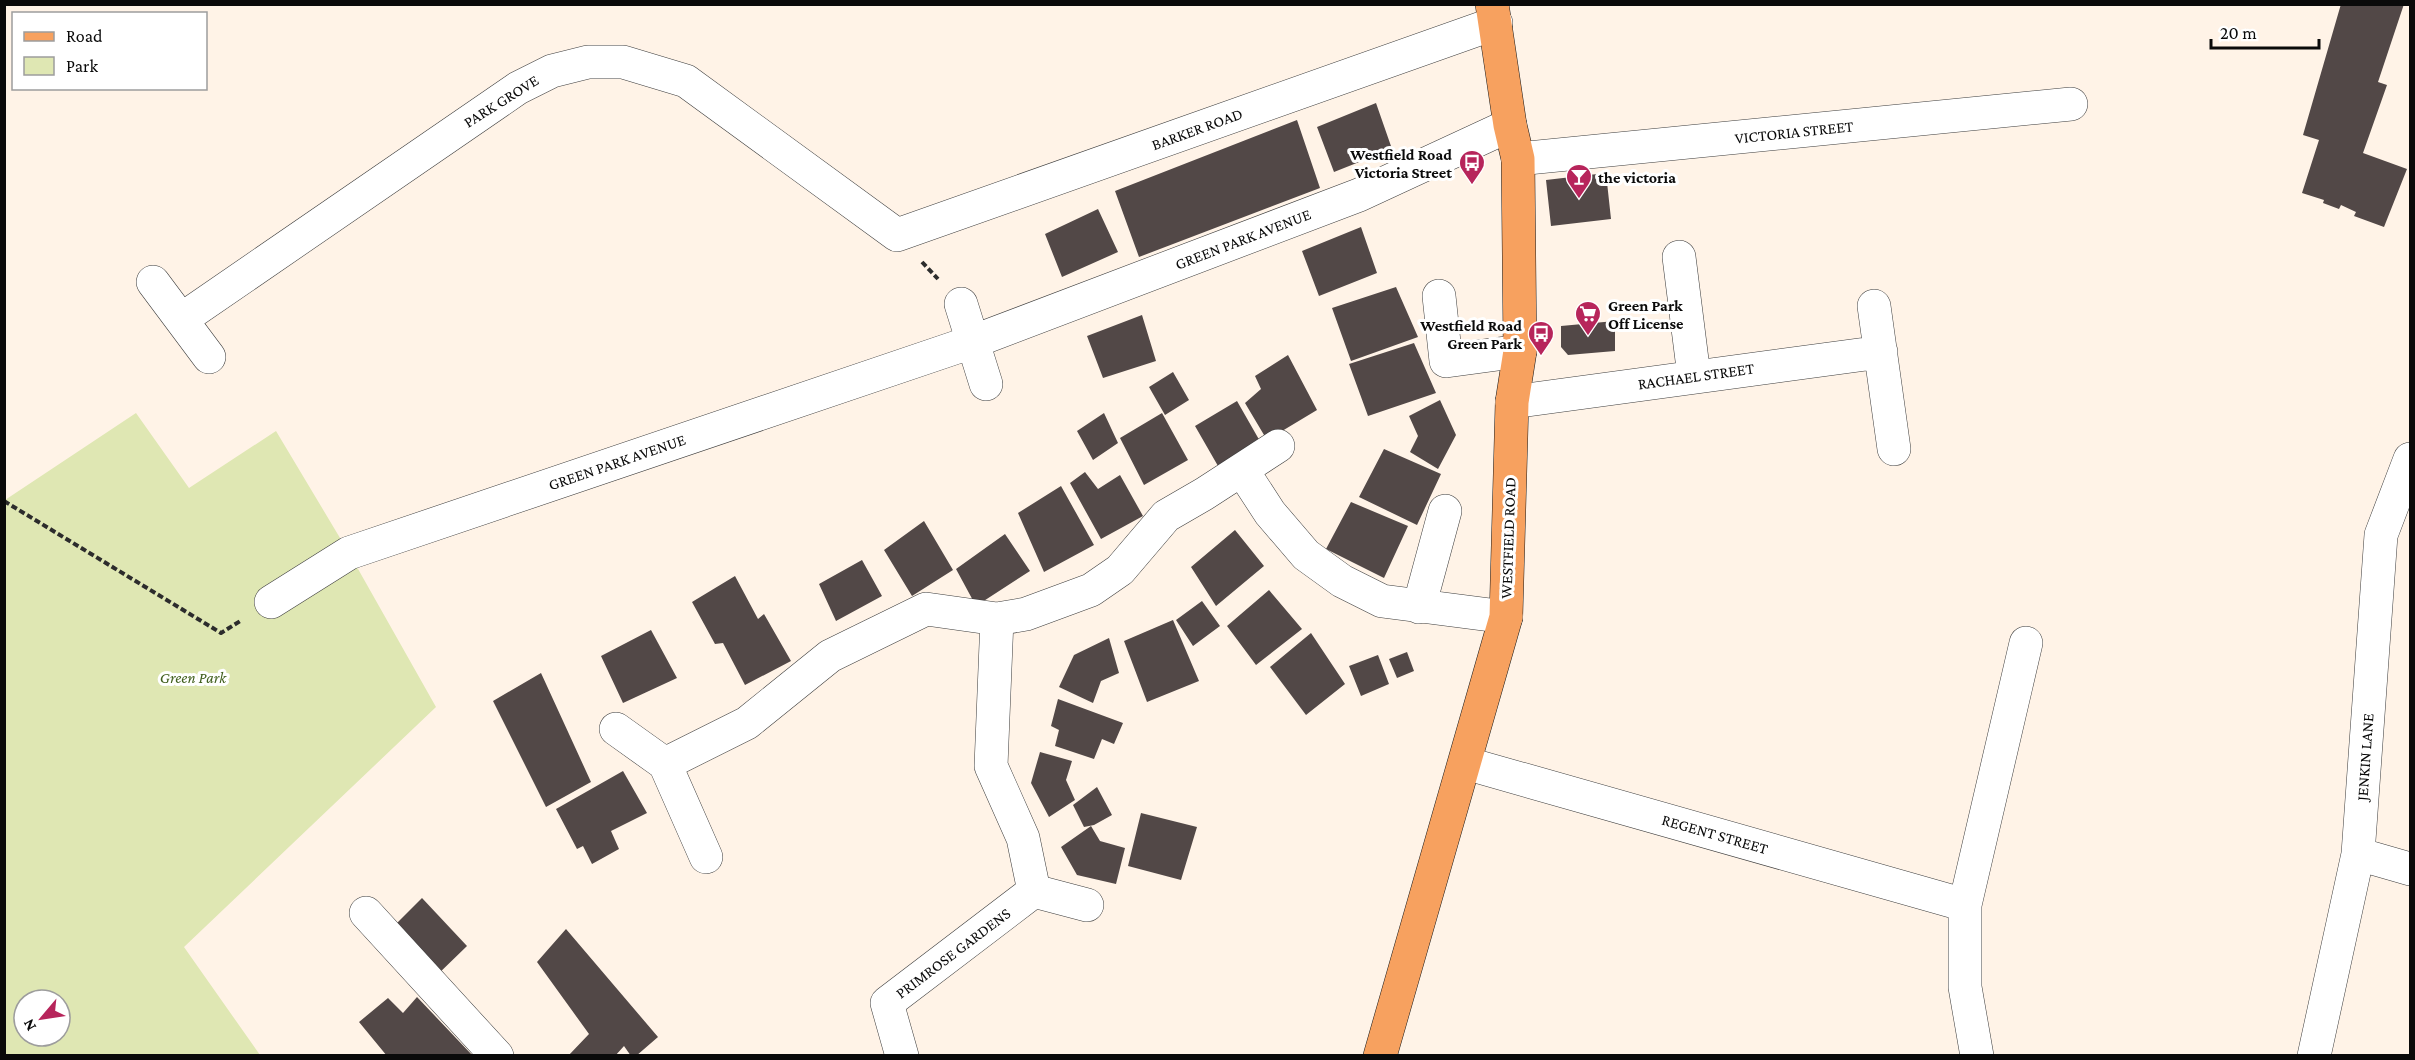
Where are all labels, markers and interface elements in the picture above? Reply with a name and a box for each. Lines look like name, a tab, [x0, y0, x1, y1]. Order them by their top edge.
legend	[12, 12, 207, 90]
scale bar	[2211, 12, 2319, 50]
text: 20 m	[2220, 23, 2257, 43]
text: Road	[66, 26, 103, 46]
text: Park	[66, 56, 98, 76]
street label: PARK GROVE	[461, 71, 542, 131]
street label: BARKER ROAD	[1149, 105, 1245, 153]
street label: VICTORIA STREET	[1734, 117, 1855, 147]
place label: Westfield Road Victoria Street	[1349, 146, 1452, 181]
bus stop icon: Westfield Road Victoria Street	[1457, 148, 1487, 186]
bar icon: the victoria	[1564, 162, 1594, 200]
place label: the victoria	[1598, 169, 1676, 186]
street label: GREEN PARK AVENUE	[1173, 205, 1313, 273]
place label: Green Park Off License	[1608, 297, 1684, 332]
supermarket icon: Green Park Off License	[1573, 299, 1603, 337]
place label: Westfield Road Green Park	[1419, 317, 1522, 352]
bus stop icon: Westfield Road Green Park	[1526, 319, 1556, 357]
street label: RACHAEL STREET	[1637, 359, 1755, 393]
street label: GREEN PARK AVENUE	[546, 430, 688, 493]
street label: WESTFIELD ROAD	[1497, 477, 1519, 599]
park label: Green Park	[160, 669, 227, 686]
street label: JENKIN LANE	[2353, 712, 2378, 804]
street label: REGENT STREET	[1660, 811, 1770, 857]
street label: PRIMROSE GARDENS	[892, 904, 1014, 1002]
north arrow	[12, 988, 72, 1048]
text: N	[19, 1016, 39, 1034]

